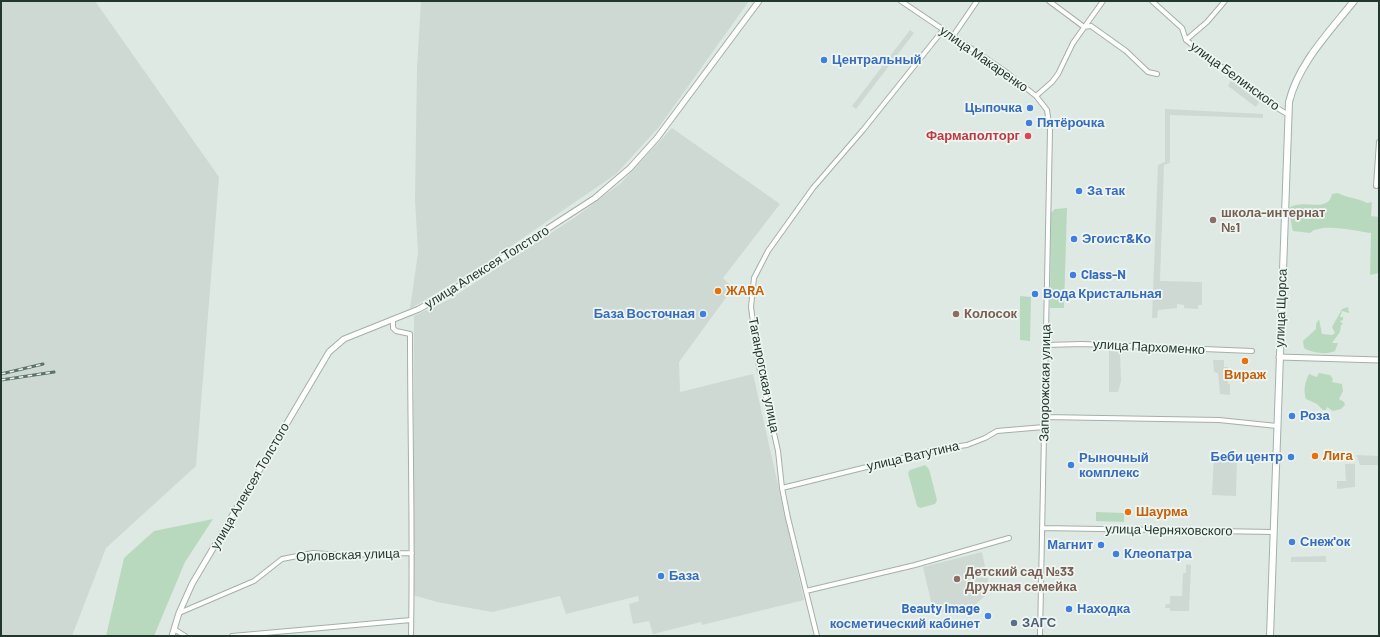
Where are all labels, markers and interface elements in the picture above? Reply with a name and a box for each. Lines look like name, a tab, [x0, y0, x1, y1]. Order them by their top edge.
street label: улица Макаренко	[937, 23, 1031, 95]
street label: улица Белинского	[1187, 38, 1283, 114]
place label: Центральный	[832, 52, 921, 68]
marker: Центральный	[819, 55, 829, 65]
place label: Цыпочка	[965, 100, 1022, 116]
marker: Цыпочка	[1025, 103, 1035, 113]
place label: Пятёрочка	[1037, 115, 1104, 131]
marker: Пятёрочка	[1024, 118, 1034, 128]
place label: Фармаполторг	[926, 128, 1020, 144]
marker: Фармаполторг	[1023, 131, 1033, 141]
place label: За так	[1087, 183, 1125, 199]
marker: За так	[1074, 186, 1084, 196]
place label: школа-интернат №1	[1221, 205, 1325, 236]
marker: школа-интернат №1	[1208, 215, 1218, 225]
street label: улица Алексея Толстого	[422, 222, 552, 312]
place label: Эгоист&Kо	[1082, 231, 1151, 247]
marker: Эгоист&Kо	[1069, 234, 1079, 244]
place label: Class-N	[1081, 267, 1126, 283]
street label: улица Щорса	[1272, 268, 1290, 348]
marker: Class-N	[1068, 270, 1078, 280]
place label: ЖАRА	[726, 283, 765, 299]
marker: ЖАRА	[713, 286, 723, 296]
place label: Вода Кристальная	[1043, 286, 1162, 302]
marker: Вода Кристальная	[1030, 289, 1040, 299]
place label: База Восточная	[594, 306, 695, 322]
place label: Колосок	[964, 306, 1017, 322]
marker: База Восточная	[698, 309, 708, 319]
marker: Колосок	[951, 309, 961, 319]
street label: Таганрогская улица	[745, 316, 783, 434]
street label: Запорожская улица	[1036, 324, 1054, 442]
street label: улица Пархоменко	[1093, 336, 1205, 358]
marker: Вираж	[1240, 356, 1250, 366]
place label: Вираж	[1224, 367, 1266, 383]
place label: Роза	[1300, 408, 1330, 424]
marker: Роза	[1287, 411, 1297, 421]
street label: улица Алексея Толстого	[207, 420, 293, 552]
street label: улица Ватутина	[865, 438, 961, 474]
place label: Лига	[1323, 448, 1353, 464]
place label: Беби центр	[1211, 449, 1283, 465]
place label: Рыночный комплекс	[1079, 450, 1149, 481]
marker: Лига	[1310, 451, 1320, 461]
marker: Беби центр	[1286, 452, 1296, 462]
marker: Рыночный комплекс	[1066, 460, 1076, 470]
place label: Шаурма	[1136, 504, 1188, 520]
marker: Шаурма	[1123, 507, 1133, 517]
street label: улица Черняховского	[1105, 521, 1233, 539]
place label: Снеж'ок	[1300, 534, 1350, 550]
place label: Магнит	[1047, 537, 1093, 553]
marker: Снеж'ок	[1287, 537, 1297, 547]
marker: Магнит	[1096, 540, 1106, 550]
street label: Орловская улица	[296, 545, 400, 565]
place label: Клеопатра	[1124, 546, 1192, 562]
marker: Клеопатра	[1111, 549, 1121, 559]
place label: Детский сад №33 Дружная семейка	[965, 564, 1077, 595]
place label: База	[669, 568, 699, 584]
marker: База	[656, 571, 666, 581]
marker: Детский сад №33 Дружная семейка	[952, 574, 962, 584]
place label: Beauty Image косметический кабинет	[830, 601, 980, 632]
place label: Находка	[1077, 601, 1130, 617]
marker: Находка	[1064, 604, 1074, 614]
marker: Beauty Image косметический кабинет	[983, 611, 993, 621]
place label: ЗАГС	[1022, 615, 1056, 631]
marker: ЗАГС	[1009, 618, 1019, 628]

